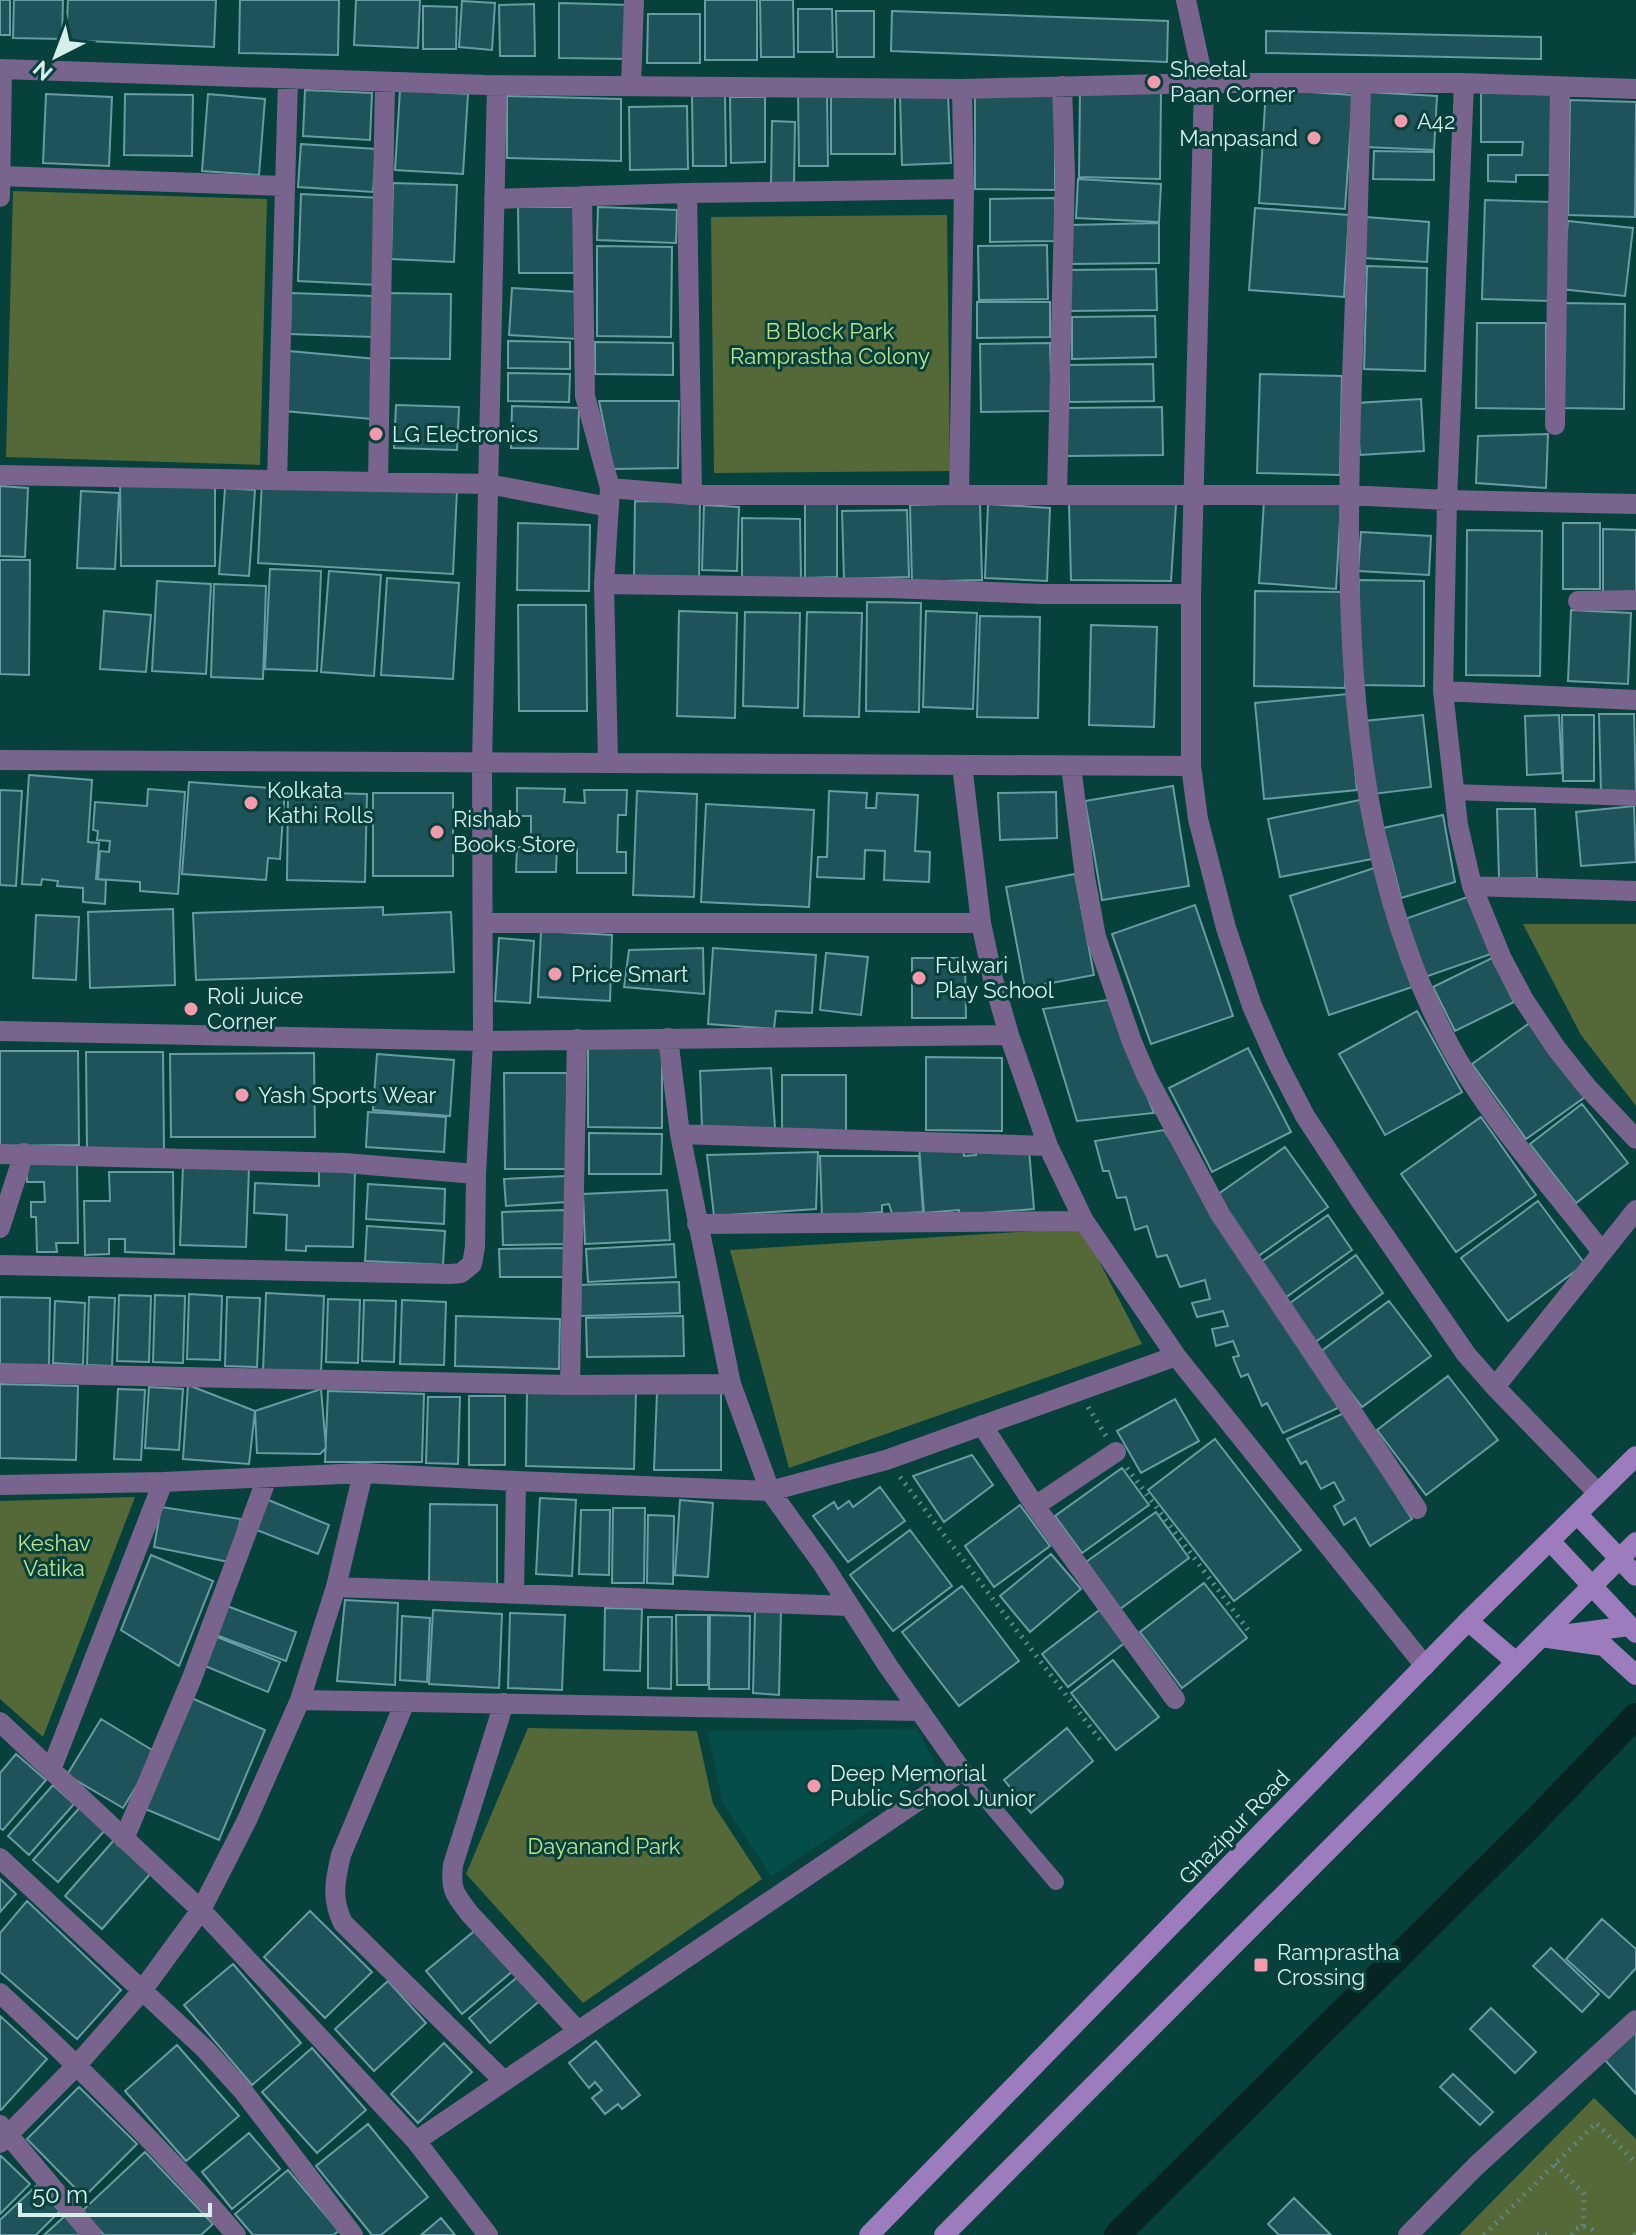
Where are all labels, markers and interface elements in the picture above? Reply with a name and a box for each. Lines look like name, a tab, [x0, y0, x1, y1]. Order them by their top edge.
north arrow	[16, 16, 96, 96]
text: N	[28, 56, 58, 86]
place label: Sheetal Paan Corner	[1170, 56, 1296, 107]
marker: Sheetal Paan Corner	[1145, 73, 1163, 91]
place label: A42	[1417, 108, 1455, 134]
marker: A42	[1392, 112, 1410, 130]
place label: Manpasand	[1179, 125, 1298, 151]
marker: Manpasand	[1305, 129, 1323, 147]
park label: B Block Park Ramprastha Colony	[730, 318, 930, 369]
place label: LG Electronics	[392, 421, 538, 447]
marker: LG Electronics	[367, 425, 385, 443]
place label: Kolkata Kathi Rolls	[267, 777, 373, 828]
marker: Kolkata Kathi Rolls	[242, 794, 260, 812]
place label: Rishab Books Store	[453, 806, 576, 857]
marker: Rishab Books Store	[428, 823, 446, 841]
place label: Fulwari Play School	[935, 952, 1054, 1003]
place label: Price Smart	[571, 961, 689, 987]
marker: Price Smart	[546, 965, 564, 983]
marker: Fulwari Play School	[910, 969, 928, 987]
place label: Roli Juice Corner	[207, 983, 303, 1034]
marker: Roli Juice Corner	[182, 1000, 200, 1018]
place label: Yash Sports Wear	[258, 1082, 436, 1108]
marker: Yash Sports Wear	[233, 1086, 251, 1104]
park label: Keshav Vatika	[17, 1530, 91, 1581]
place label: Deep Memorial Public School Junior	[830, 1760, 1036, 1811]
street label: Ghazipur Road	[1173, 1765, 1295, 1889]
marker: Deep Memorial Public School Junior	[805, 1777, 823, 1795]
park label: Dayanand Park	[528, 1833, 681, 1859]
place label: Ramprastha Crossing	[1277, 1939, 1399, 1990]
marker: Ramprastha Crossing	[1252, 1956, 1270, 1974]
scale bar	[20, 2167, 210, 2217]
text: 50 m	[32, 2180, 88, 2209]

